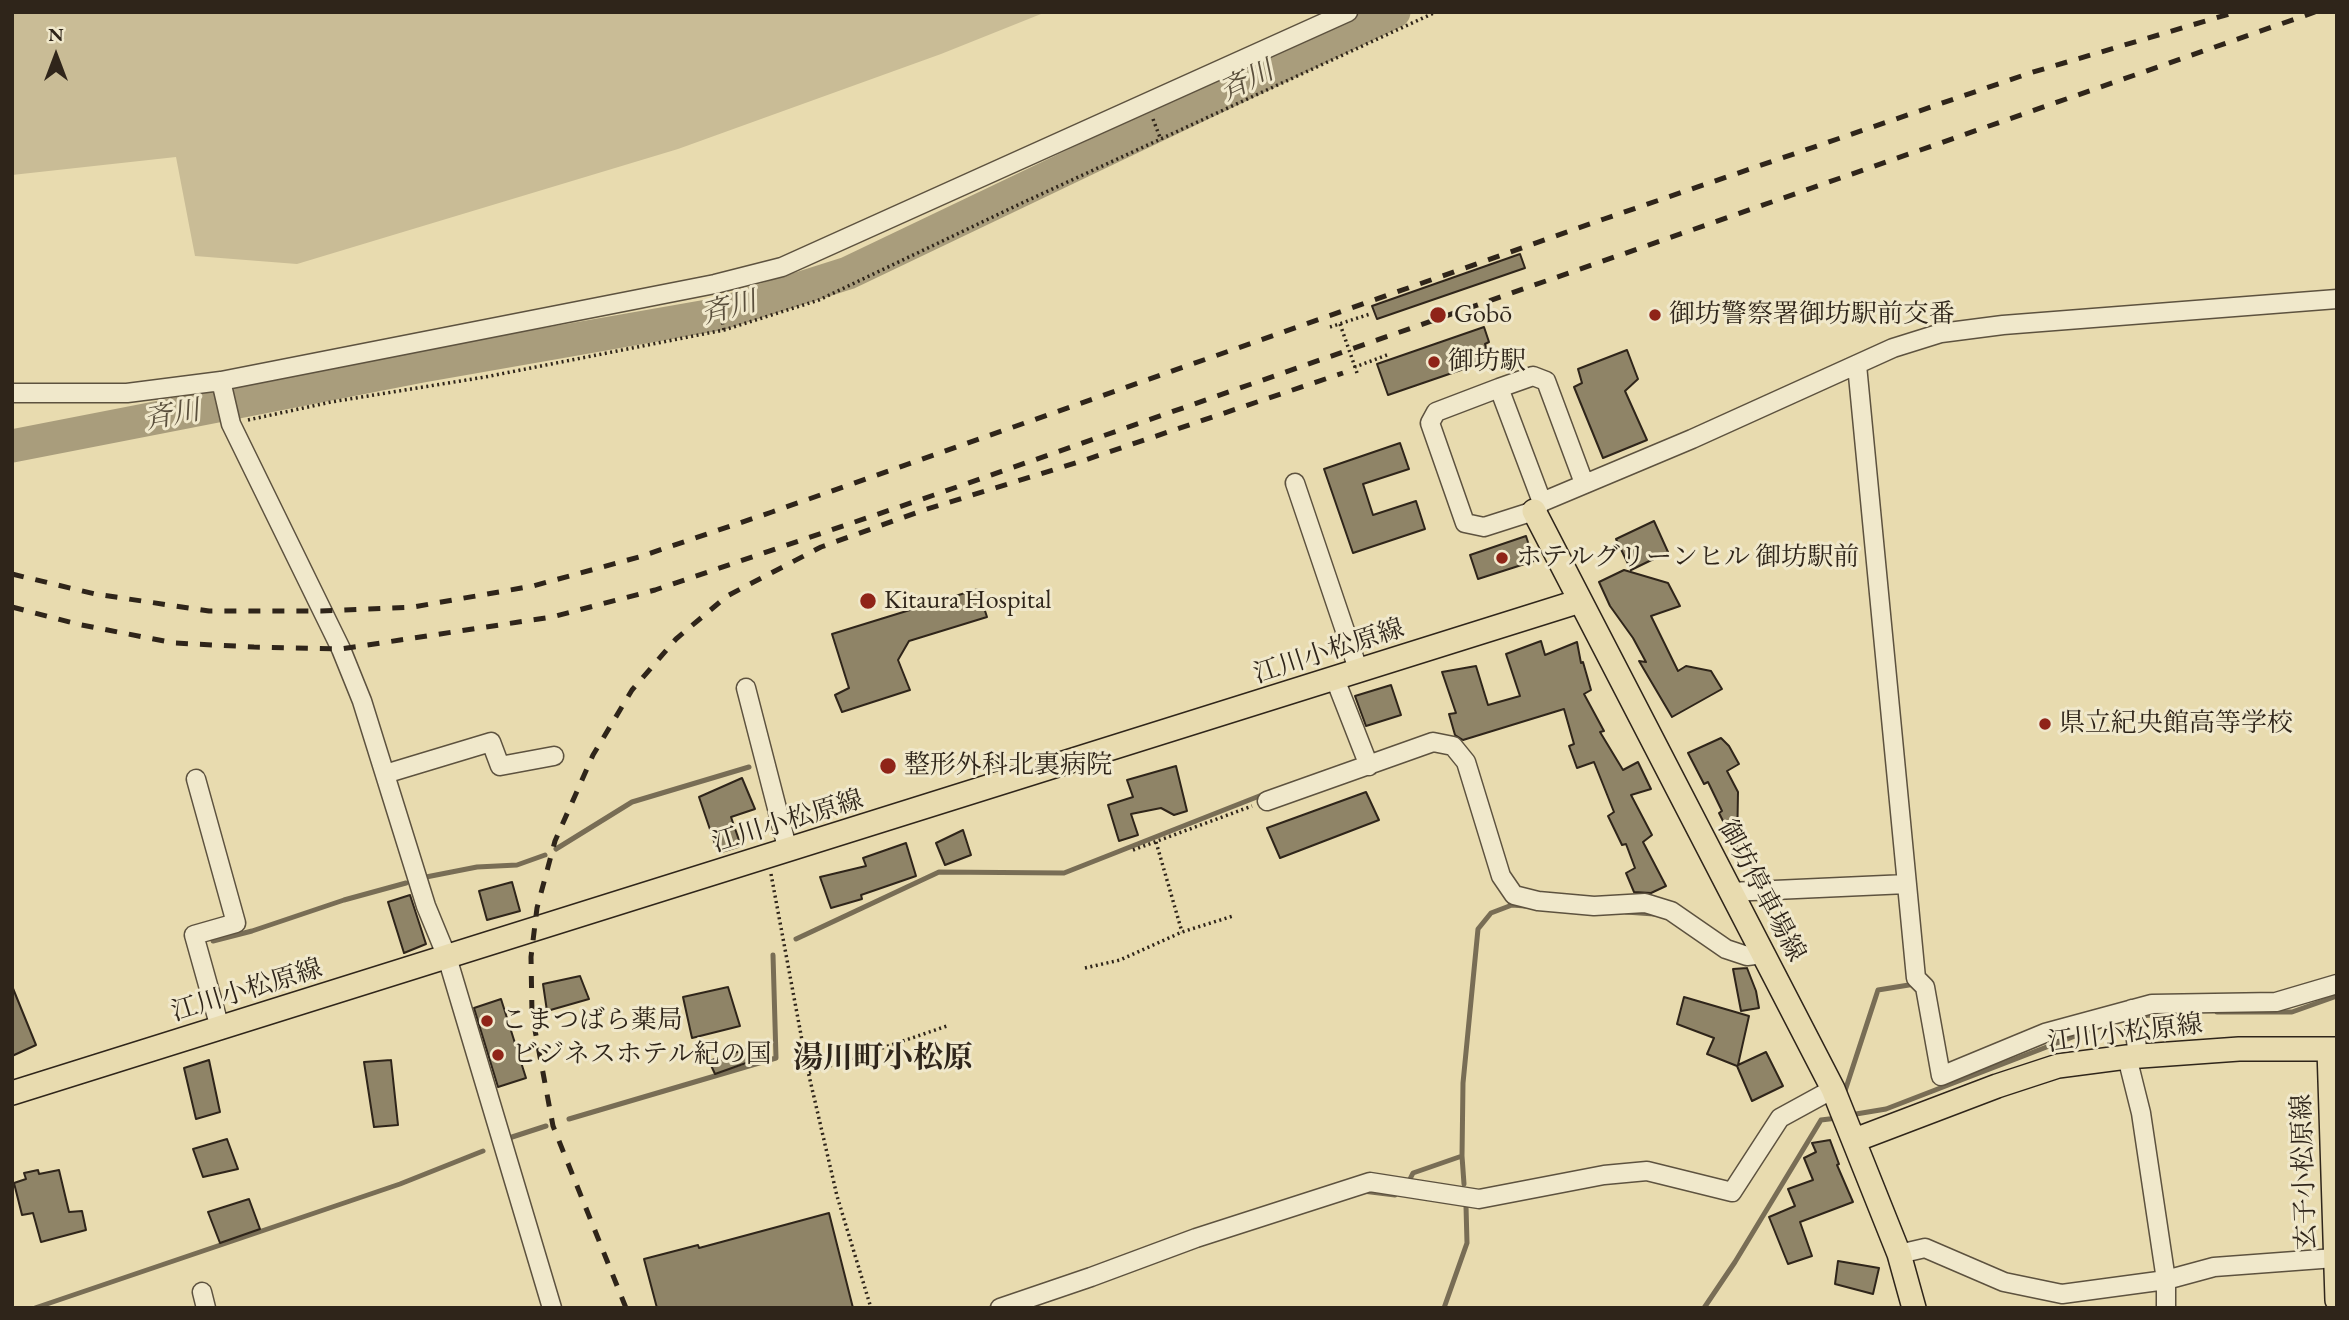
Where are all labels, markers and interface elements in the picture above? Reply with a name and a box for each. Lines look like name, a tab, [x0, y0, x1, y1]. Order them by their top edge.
north arrow	[21, 21, 91, 91]
text: N	[48, 22, 64, 47]
water label: 斉川	[1214, 55, 1280, 109]
water label: 斉川	[698, 286, 760, 332]
place label: Gobō	[1454, 299, 1512, 331]
place label: 御坊警察署御坊駅前交番	[1669, 299, 1955, 331]
marker: Gobō	[1428, 305, 1448, 325]
marker: 御坊警察署御坊駅前交番	[1647, 307, 1663, 323]
place label: 御坊駅	[1448, 346, 1526, 378]
marker: 御坊駅	[1426, 354, 1442, 370]
water label: 斉川	[141, 394, 203, 438]
place label: ホテルグリーンヒル 御坊駅前	[1516, 542, 1859, 574]
marker: ホテルグリーンヒル 御坊駅前	[1494, 550, 1510, 566]
place label: Kitaura Hospital	[884, 585, 1052, 617]
marker: Kitaura Hospital	[858, 591, 878, 611]
street label: 江川小松原線	[1250, 613, 1408, 691]
place label: 県立紀央館高等学校	[2059, 708, 2293, 740]
marker: 県立紀央館高等学校	[2037, 716, 2053, 732]
place label: 整形外科北裏病院	[904, 750, 1112, 782]
marker: 整形外科北裏病院	[878, 756, 898, 776]
street label: 江川小松原線	[709, 784, 867, 860]
street label: 御坊停車場線	[1711, 815, 1811, 967]
street label: 江川小松原線	[168, 953, 326, 1029]
place label: こまつばら薬局	[501, 1005, 683, 1037]
street label: 江川小松原線	[2046, 1009, 2204, 1059]
marker: こまつばら薬局	[479, 1013, 495, 1029]
place label: ビジネスホテル紀の国	[512, 1039, 772, 1071]
district label: 湯川町小松原	[793, 1041, 973, 1077]
marker: ビジネスホテル紀の国	[490, 1047, 506, 1063]
street label: 玄子小松原線	[2287, 1094, 2323, 1250]

